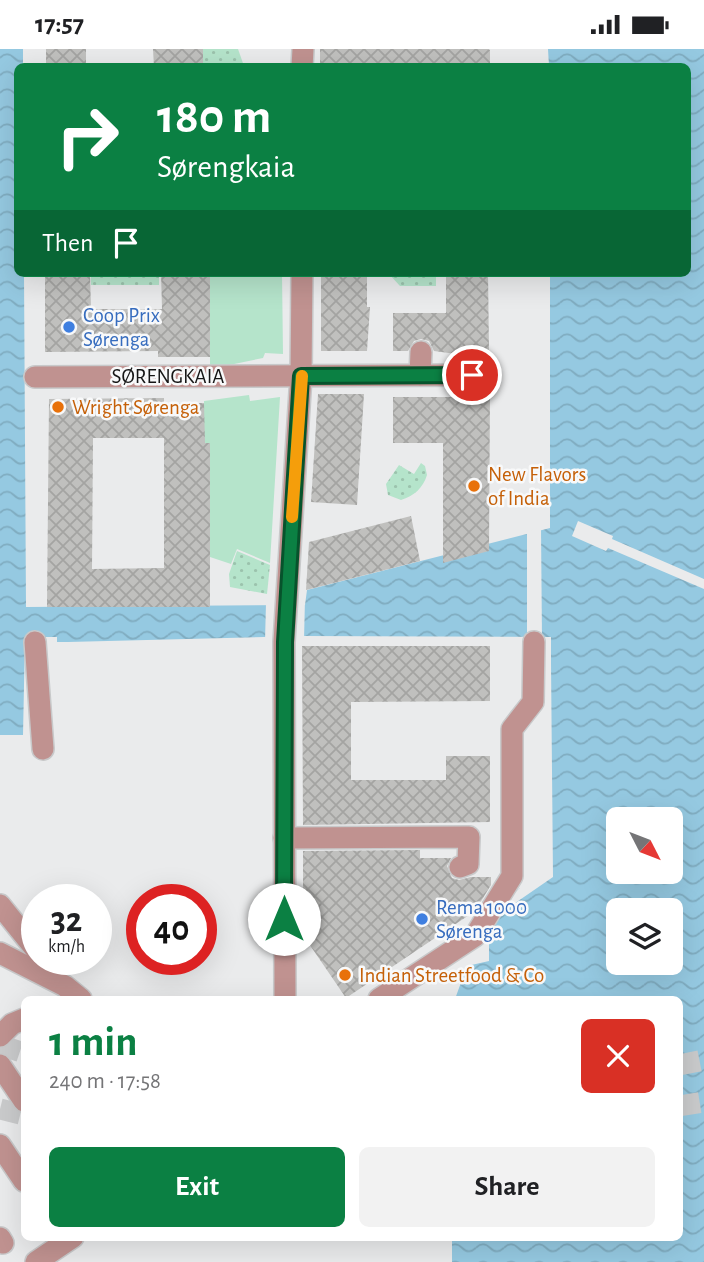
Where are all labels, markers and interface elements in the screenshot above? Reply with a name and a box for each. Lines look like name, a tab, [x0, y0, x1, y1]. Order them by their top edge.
text: 17:57	[35, 11, 84, 37]
icon: right	[42, 91, 133, 182]
text: 180 m	[157, 93, 271, 142]
text: Sørengkaia	[157, 151, 295, 183]
icon: arrive	[107, 224, 145, 262]
text: Then	[42, 230, 93, 256]
place label: Coop Prix Sørenga	[83, 305, 160, 350]
marker: Coop Prix Sørenga	[61, 319, 77, 335]
pin	[442, 345, 502, 405]
icon: arrive	[453, 356, 491, 394]
street label: SØRENGKAIA	[112, 366, 224, 387]
place label: Wright Sørenga	[72, 397, 200, 418]
marker: Wright Sørenga	[50, 399, 66, 415]
place label: New Flavors of India	[488, 464, 586, 509]
marker: New Flavors of India	[466, 478, 482, 494]
north arrow	[606, 807, 682, 884]
map controls	[606, 807, 683, 975]
position arrow	[247, 882, 321, 956]
speed limit sign: 40	[126, 884, 217, 975]
place label: Rema 1000 Sørenga	[436, 897, 527, 942]
button: layers	[606, 898, 683, 975]
text: 32	[51, 903, 82, 938]
marker: Rema 1000 Sørenga	[414, 911, 430, 927]
text: km/h	[48, 938, 85, 956]
place label: Indian Streetfood & Co	[359, 965, 544, 986]
marker: Indian Streetfood & Co	[337, 967, 353, 983]
button: close	[581, 1019, 655, 1093]
text: 1 min	[49, 1021, 138, 1063]
text: 240 m · 17:58	[49, 1070, 161, 1093]
button: Exit	[49, 1147, 345, 1227]
button: Share	[359, 1147, 655, 1227]

